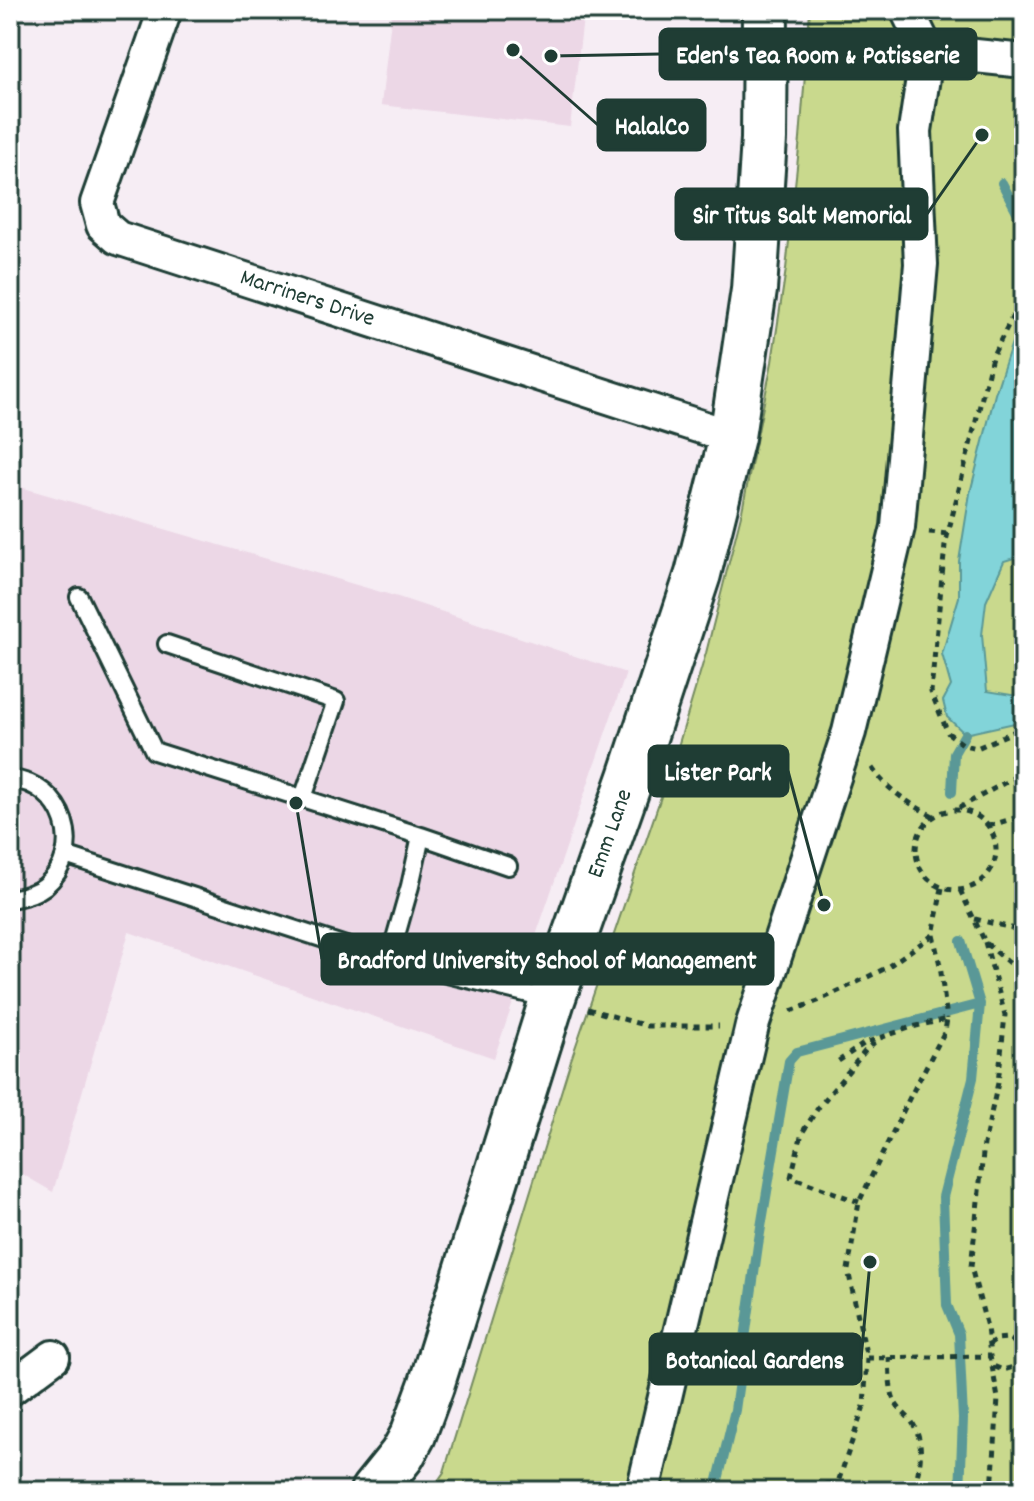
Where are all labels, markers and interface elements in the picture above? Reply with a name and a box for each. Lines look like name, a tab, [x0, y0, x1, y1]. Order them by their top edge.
callout: Eden's Tea Room & Patisserie	[660, 29, 976, 79]
text: Eden's Tea Room & Patisserie	[676, 39, 960, 76]
callout: HalalCo	[598, 100, 705, 150]
text: HalalCo	[615, 110, 690, 147]
callout: Sir Titus Salt Memorial	[676, 189, 927, 239]
text: Sir Titus Salt Memorial	[693, 199, 912, 236]
street label: Marriners Drive	[235, 262, 379, 337]
callout: Lister Park	[649, 746, 788, 796]
text: Lister Park	[664, 756, 772, 793]
street label: Emm Lane	[579, 785, 642, 883]
callout: Bradford University School of Management	[322, 934, 773, 984]
text: Bradford University School of Management	[337, 944, 757, 981]
callout: Botanical Gardens	[650, 1334, 861, 1384]
text: Botanical Gardens	[666, 1344, 844, 1381]

